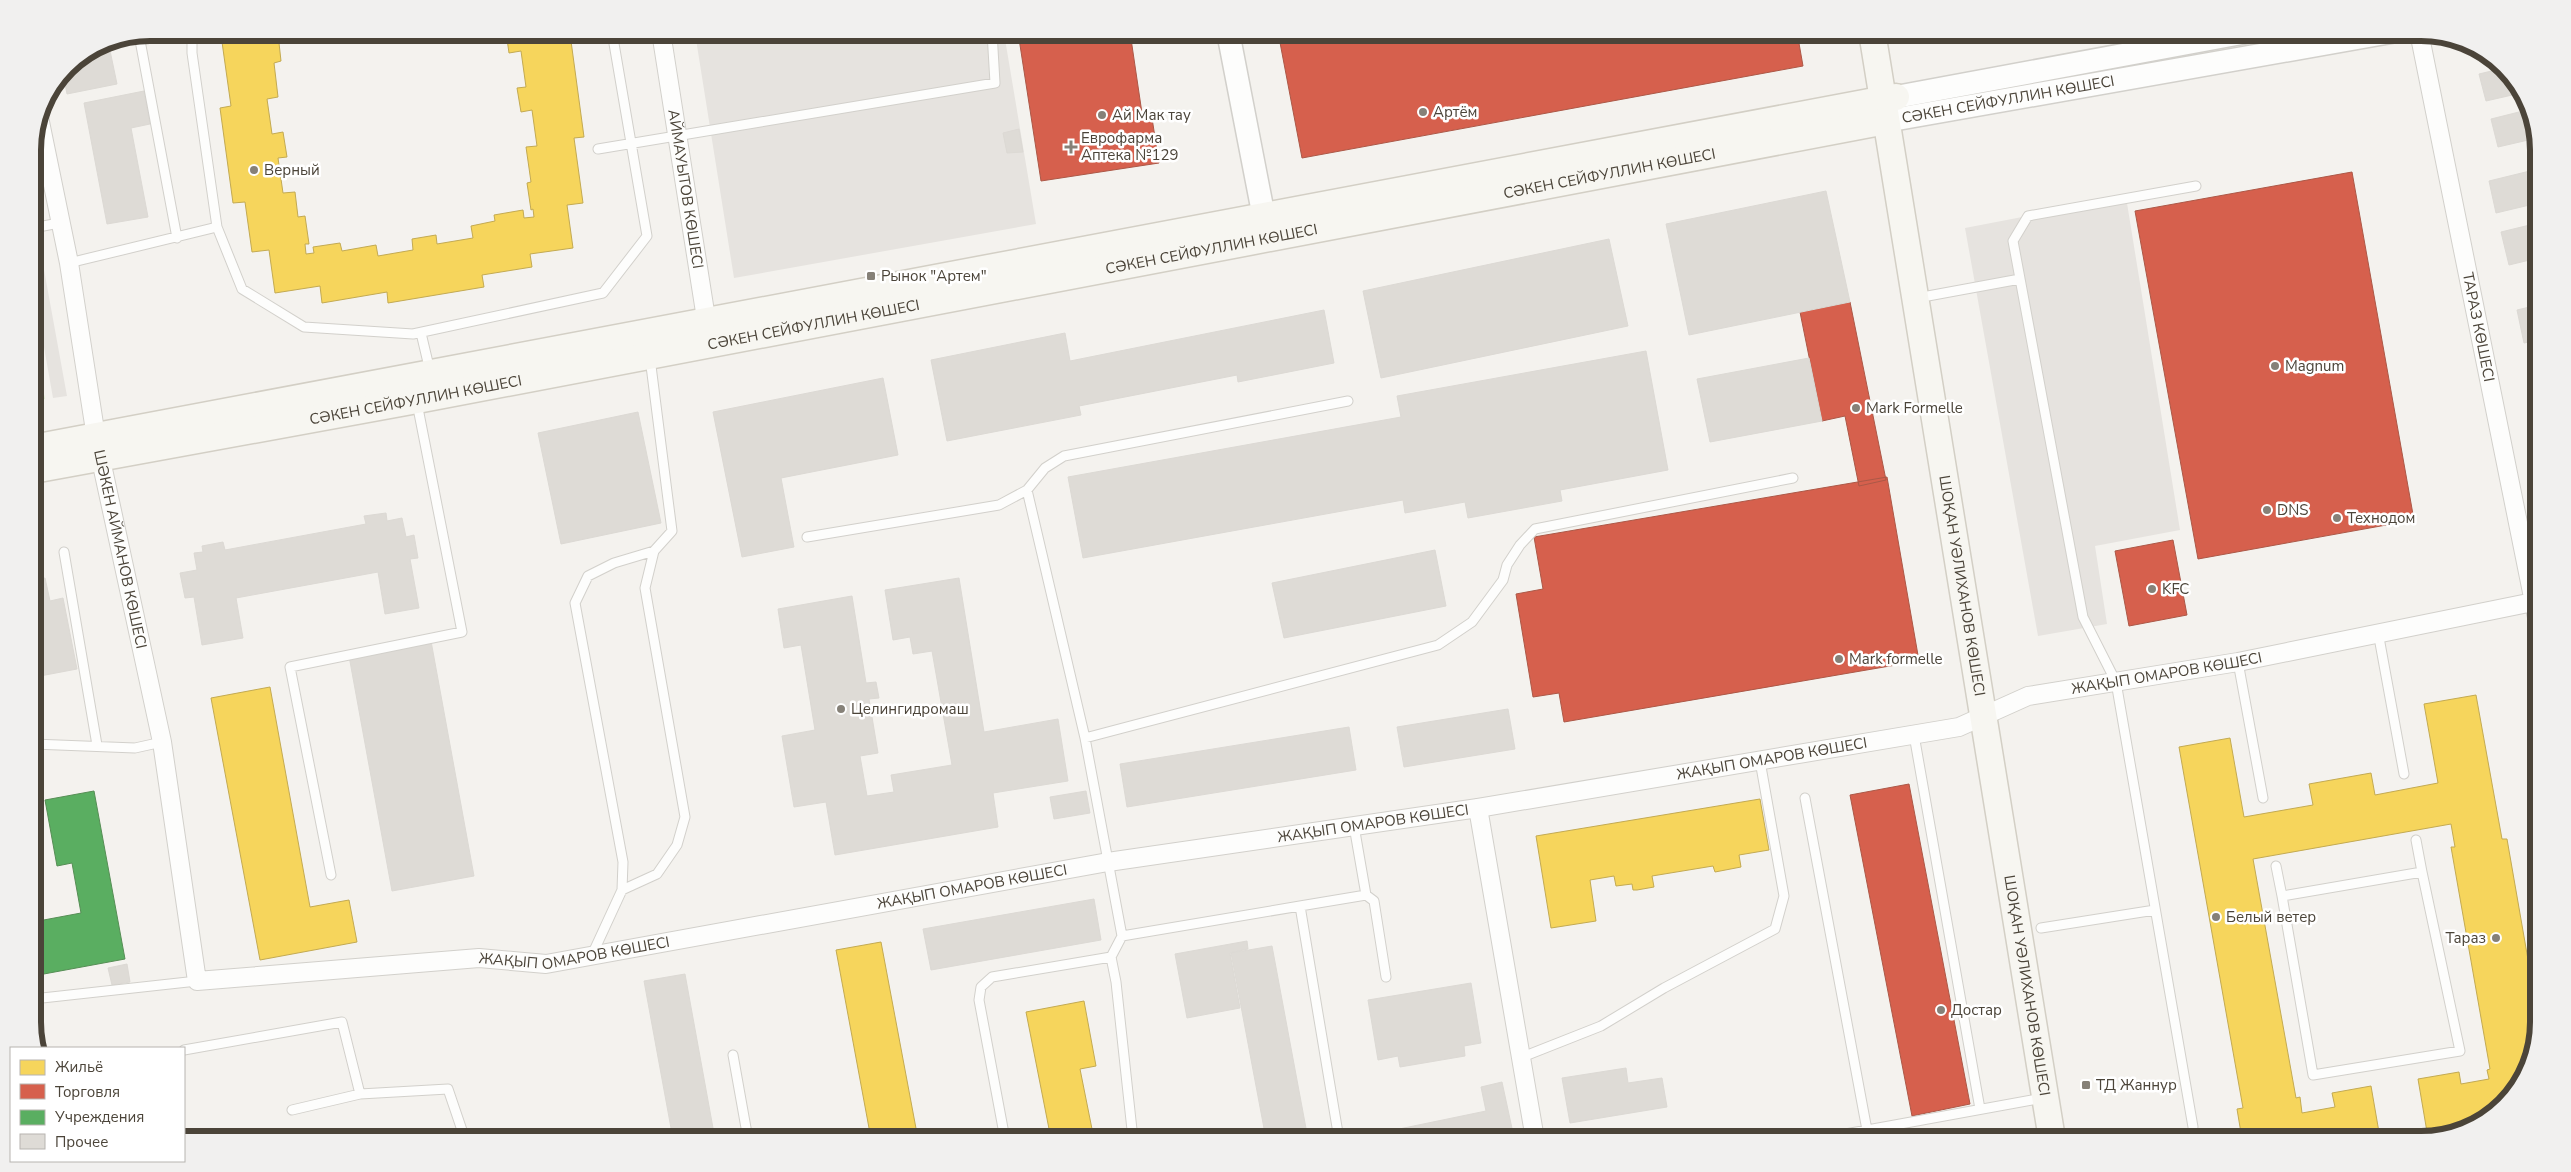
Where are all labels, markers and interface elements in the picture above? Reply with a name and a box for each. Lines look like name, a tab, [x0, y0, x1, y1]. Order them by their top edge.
street label: СӘКЕН СЕЙФУЛЛИН КӨШЕСІ	[1900, 71, 2116, 128]
place label: Артём	[1433, 102, 1477, 122]
place label: Ай Мак тау	[1112, 105, 1191, 125]
marker: Артём	[1417, 106, 1429, 118]
street label: АЙМАУЫТОВ КӨШЕСІ	[663, 108, 708, 270]
marker: Ай Мак тау	[1096, 109, 1108, 121]
place label: Еврофарма Аптека №129	[1081, 128, 1178, 165]
marker: Еврофарма Аптека №129	[1065, 141, 1077, 153]
street label: СӘКЕН СЕЙФУЛЛИН КӨШЕСІ	[1502, 144, 1717, 203]
place label: Верный	[264, 160, 320, 180]
marker: Верный	[248, 164, 260, 176]
street label: СӘКЕН СЕЙФУЛЛИН КӨШЕСІ	[1104, 219, 1319, 279]
place label: Рынок "Артем"	[881, 266, 987, 286]
marker: Рынок "Артем"	[865, 270, 877, 282]
street label: ТАРАЗ КӨШЕСІ	[2458, 271, 2499, 383]
street label: СӘКЕН СЕЙФУЛЛИН КӨШЕСІ	[706, 295, 921, 355]
place label: Magnum	[2285, 356, 2344, 376]
marker: Magnum	[2269, 360, 2281, 372]
street label: СӘКЕН СЕЙФУЛЛИН КӨШЕСІ	[308, 370, 523, 429]
place label: Mark Formelle	[1866, 398, 1963, 418]
marker: Mark Formelle	[1850, 402, 1862, 414]
street label: ШӘКЕН АЙМАНОВ КӨШЕСІ	[89, 448, 152, 651]
street label: ШОҚАН УӘЛИХАНОВ КӨШЕСІ	[1934, 474, 1990, 698]
place label: DNS	[2277, 500, 2308, 520]
marker: DNS	[2261, 504, 2273, 516]
place label: Технодом	[2347, 508, 2415, 528]
marker: Технодом	[2331, 512, 2343, 524]
place label: KFC	[2162, 579, 2189, 599]
marker: KFC	[2146, 583, 2158, 595]
street label: ЖАҚЫП ОМАРОВ КӨШЕСІ	[2070, 647, 2264, 699]
place label: Mark formelle	[1849, 649, 1943, 669]
marker: Mark formelle	[1833, 653, 1845, 665]
place label: Целингидромаш	[851, 699, 969, 719]
marker: Целингидромаш	[835, 703, 847, 715]
street label: ЖАҚЫП ОМАРОВ КӨШЕСІ	[1675, 733, 1869, 784]
street label: ЖАҚЫП ОМАРОВ КӨШЕСІ	[1276, 799, 1470, 847]
street label: ЖАҚЫП ОМАРОВ КӨШЕСІ	[875, 860, 1069, 914]
street label: ШОҚАН УӘЛИХАНОВ КӨШЕСІ	[1999, 874, 2055, 1097]
place label: Белый ветер	[2226, 907, 2316, 927]
marker: Белый ветер	[2210, 911, 2222, 923]
place label: Тараз	[2446, 928, 2486, 948]
street label: ЖАҚЫП ОМАРОВ КӨШЕСІ	[478, 932, 671, 975]
marker: Тараз	[2490, 932, 2502, 944]
place label: Достар	[1951, 1000, 2002, 1020]
marker: Достар	[1935, 1004, 1947, 1016]
legend	[10, 1047, 185, 1162]
text: Жильё	[55, 1057, 103, 1077]
place label: ТД Жаннур	[2096, 1075, 2177, 1095]
marker: ТД Жаннур	[2080, 1079, 2092, 1091]
text: Торговля	[55, 1082, 120, 1102]
text: Учреждения	[54, 1107, 144, 1127]
text: Прочее	[55, 1132, 108, 1152]

